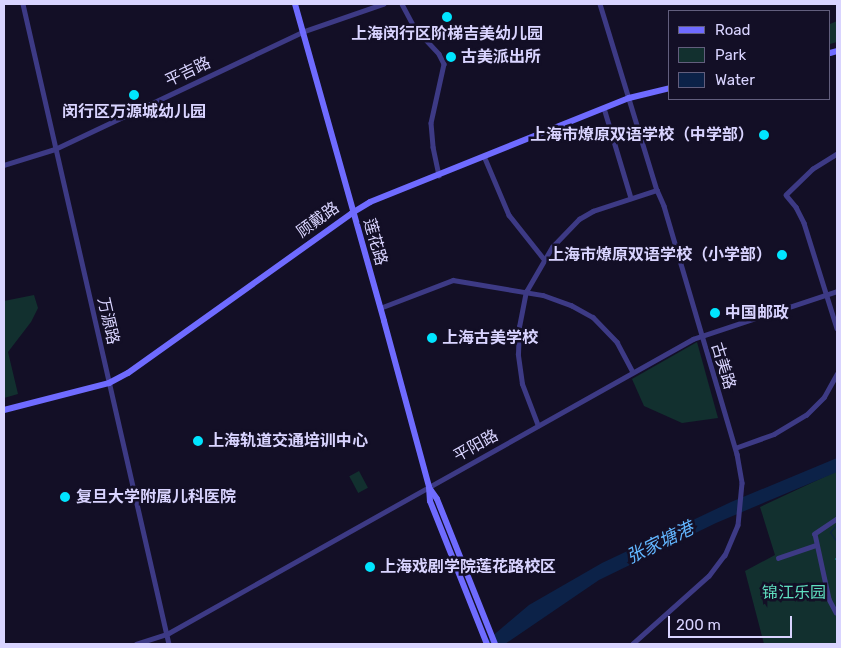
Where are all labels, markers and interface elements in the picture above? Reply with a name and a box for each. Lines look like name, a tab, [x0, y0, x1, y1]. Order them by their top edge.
legend	[668, 10, 831, 100]
marker: 上海闵行区阶梯吉美幼儿园	[441, 11, 453, 23]
text: Road	[715, 21, 751, 39]
place label: 上海闵行区阶梯吉美幼儿园	[351, 24, 543, 44]
text: Park	[715, 46, 746, 64]
place label: 古美派出所	[461, 47, 541, 67]
marker: 古美派出所	[445, 51, 457, 63]
street label: 平吉路	[162, 53, 214, 91]
text: Water	[715, 71, 755, 89]
marker: 闵行区万源城幼儿园	[128, 89, 140, 101]
place label: 闵行区万源城幼儿园	[62, 102, 206, 122]
place label: 上海市燎原双语学校（中学部）	[530, 125, 754, 145]
marker: 上海市燎原双语学校（中学部）	[758, 129, 770, 141]
street label: 顾戴路	[293, 198, 343, 242]
street label: 莲花路	[359, 216, 391, 268]
place label: 上海市燎原双语学校（小学部）	[548, 245, 772, 265]
marker: 上海市燎原双语学校（小学部）	[776, 249, 788, 261]
street label: 万源路	[93, 295, 123, 347]
place label: 中国邮政	[725, 303, 789, 323]
marker: 中国邮政	[709, 307, 721, 319]
place label: 上海古美学校	[442, 328, 538, 348]
marker: 上海古美学校	[426, 332, 438, 344]
street label: 古美路	[707, 340, 739, 392]
street label: 平阳路	[450, 426, 502, 466]
place label: 上海轨道交通培训中心	[208, 431, 368, 451]
marker: 上海轨道交通培训中心	[192, 435, 204, 447]
place label: 复旦大学附属儿科医院	[76, 487, 236, 507]
marker: 复旦大学附属儿科医院	[58, 490, 72, 504]
water label: 张家塘港	[623, 518, 697, 568]
place label: 上海戏剧学院莲花路校区	[380, 557, 556, 577]
marker: 上海戏剧学院莲花路校区	[364, 561, 376, 573]
park label: 锦江乐园	[762, 583, 826, 603]
scale bar	[671, 606, 795, 638]
text: 200 m	[676, 616, 721, 634]

